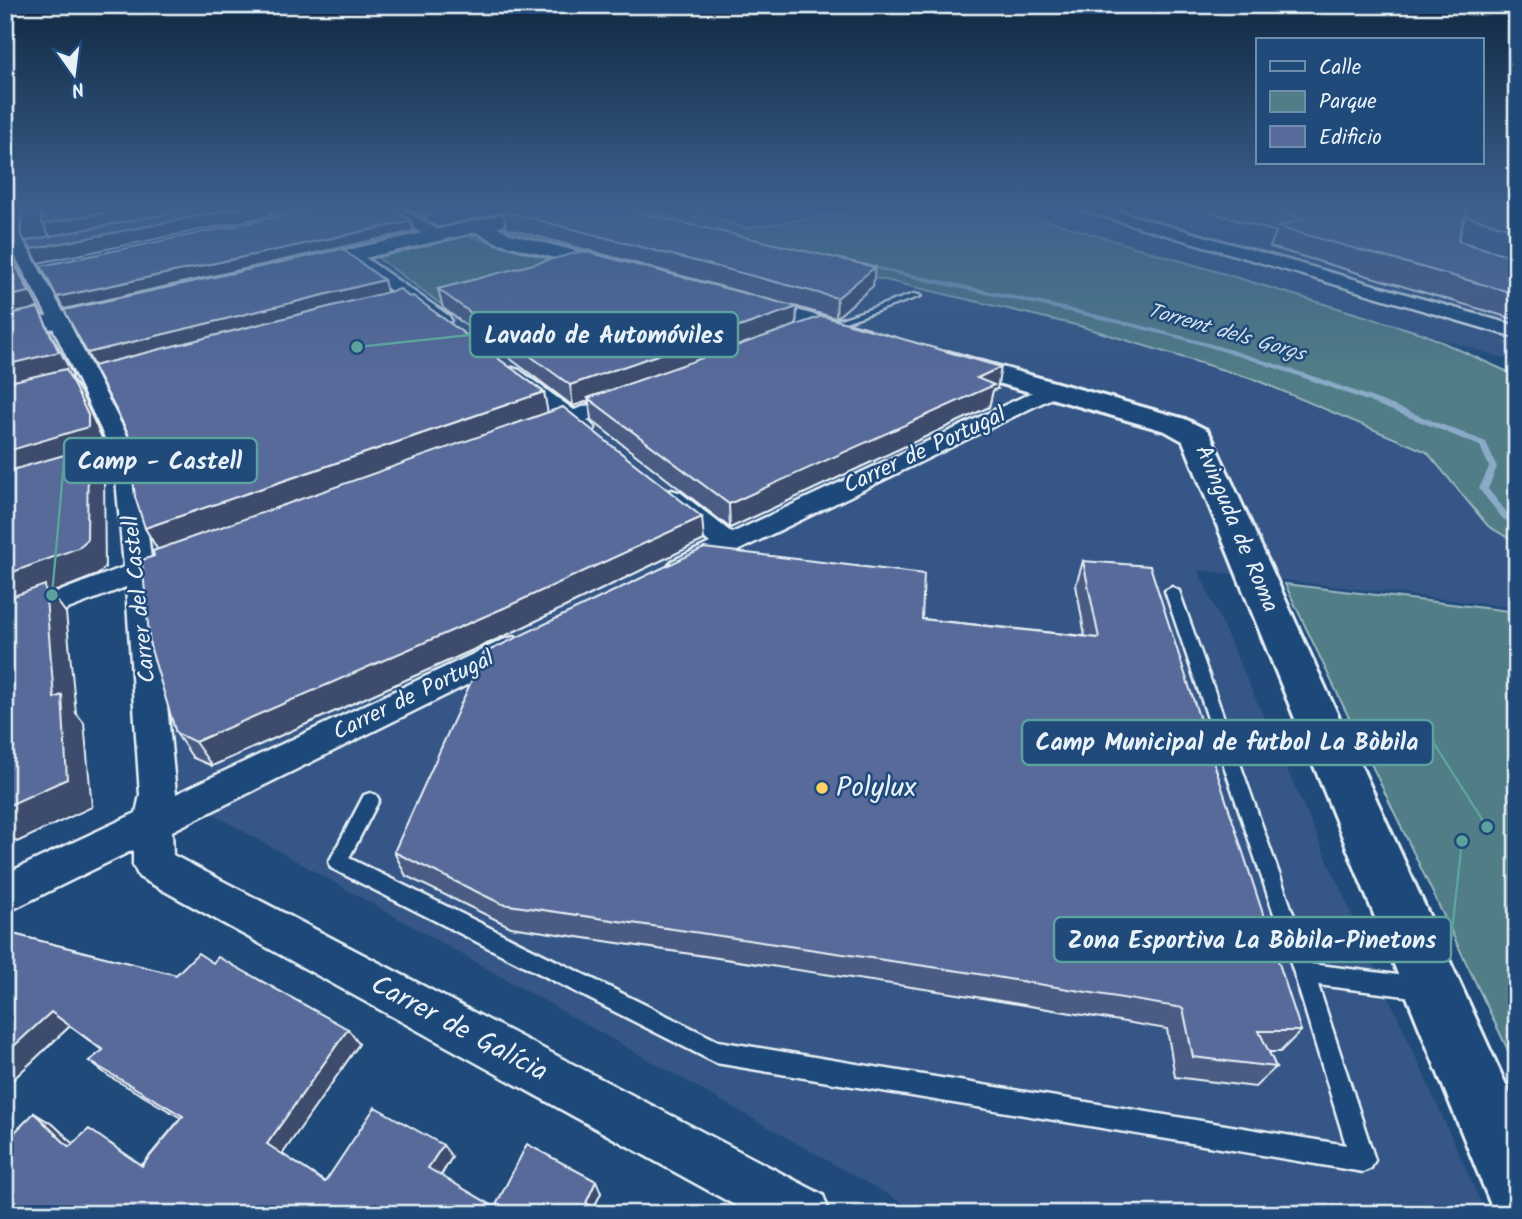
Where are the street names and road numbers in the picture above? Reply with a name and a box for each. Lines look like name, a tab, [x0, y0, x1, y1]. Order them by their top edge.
street label: Carrer de Portugal	[838, 397, 1013, 504]
street label: Avinguda de Roma	[1184, 440, 1288, 618]
street label: Carrer del Castell	[113, 513, 167, 685]
street label: Carrer de Portugal	[327, 641, 501, 751]
street label: Carrer de Galícia	[362, 963, 556, 1095]

